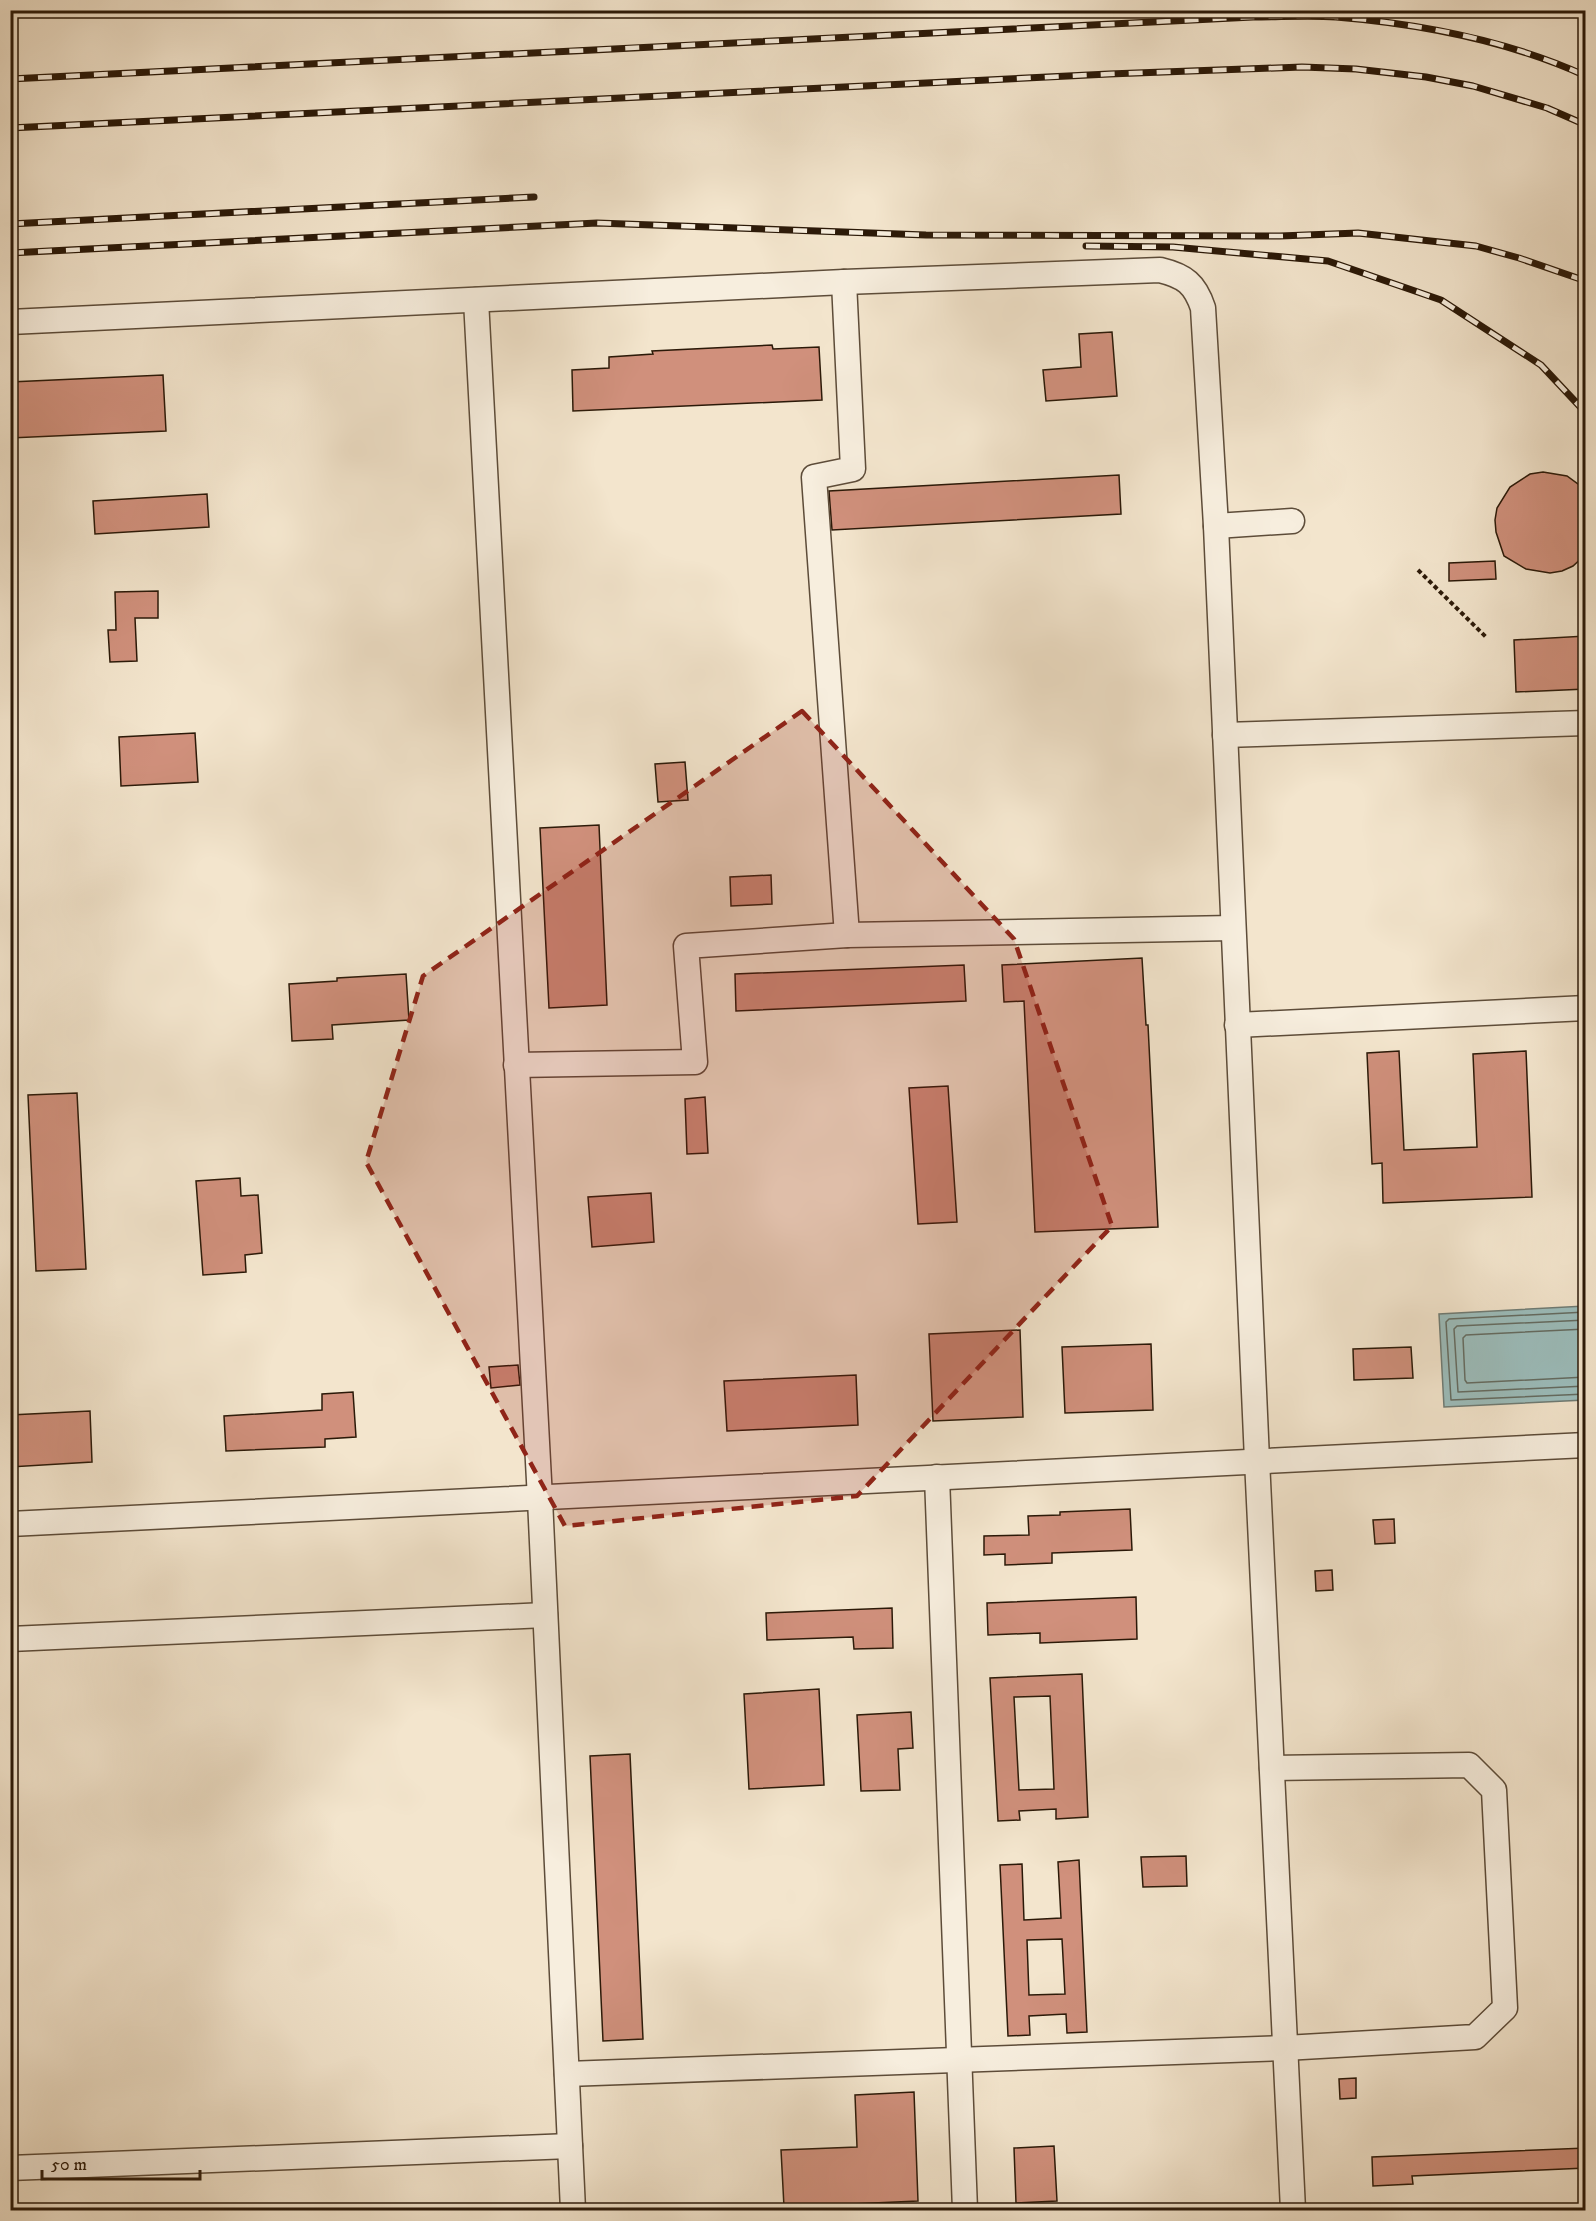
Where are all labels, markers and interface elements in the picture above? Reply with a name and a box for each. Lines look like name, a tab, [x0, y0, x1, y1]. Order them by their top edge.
scale bar	[42, 2143, 200, 2181]
text: 50 m	[51, 2154, 87, 2176]

